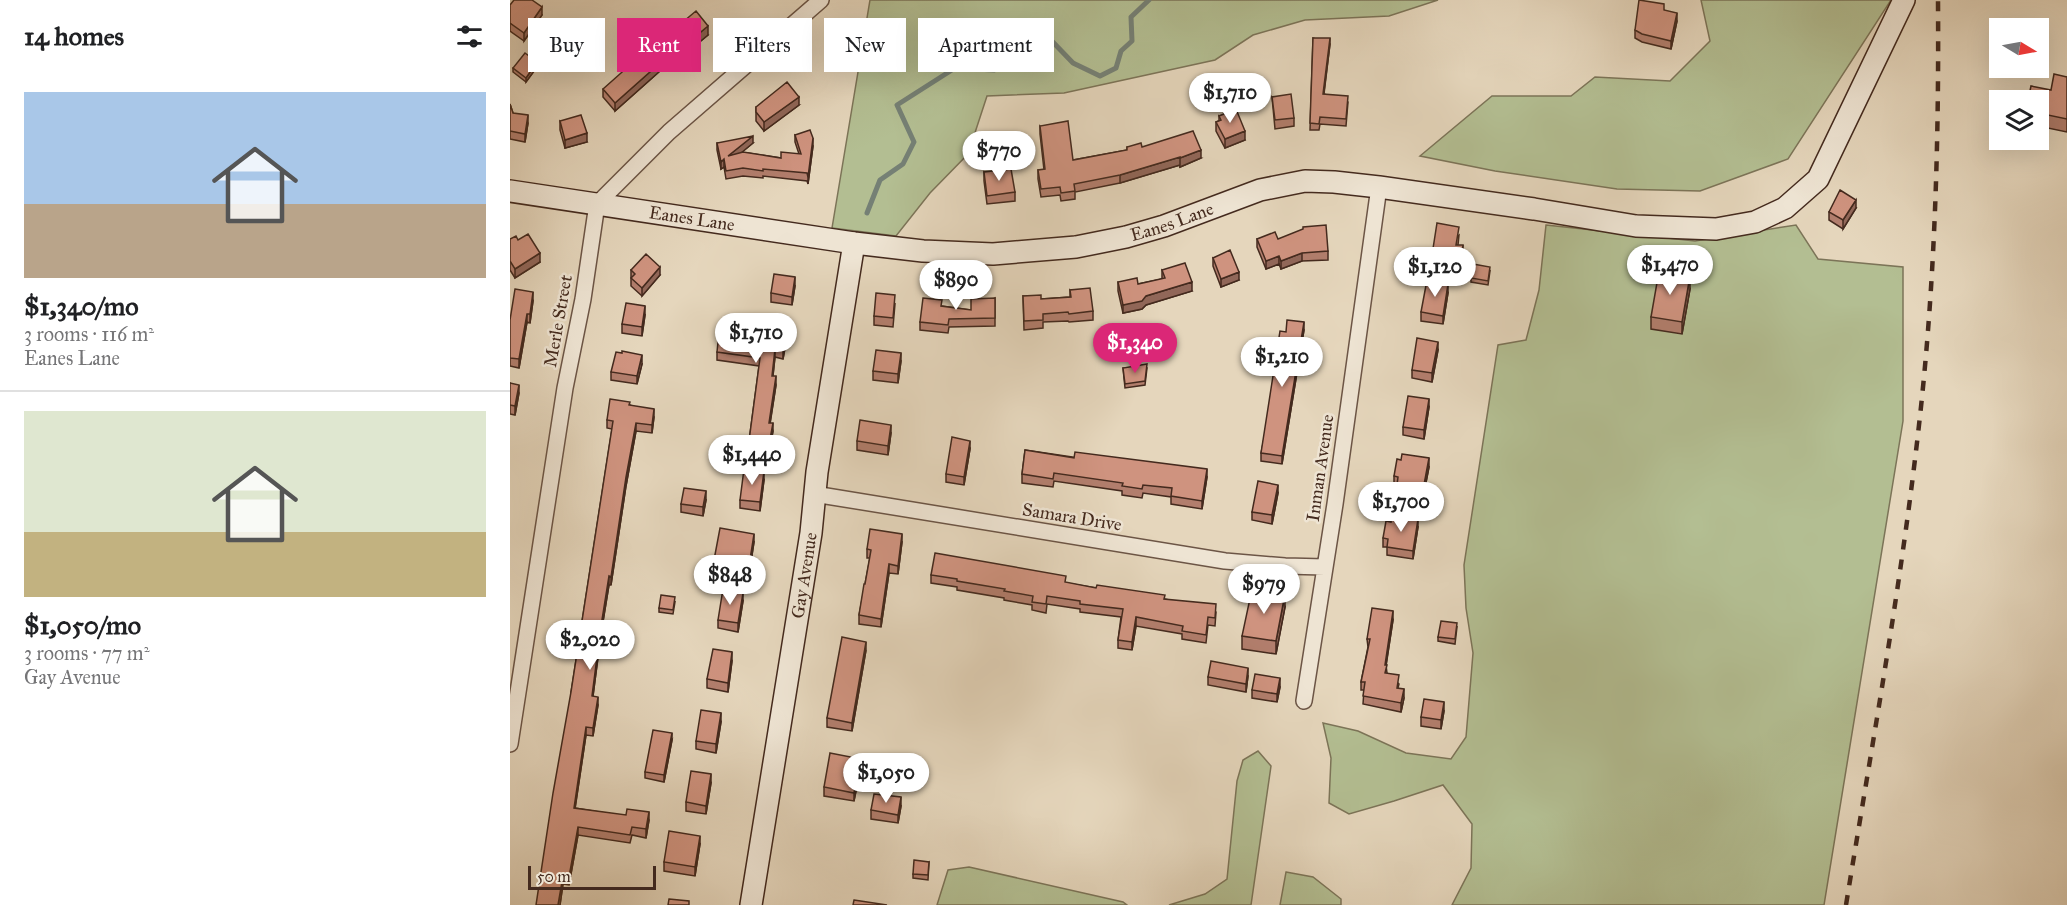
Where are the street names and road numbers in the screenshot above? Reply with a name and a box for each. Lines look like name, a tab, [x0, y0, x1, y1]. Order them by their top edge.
street label: Eanes Lane	[1128, 197, 1216, 246]
street label: Eanes Lane	[648, 201, 736, 236]
street label: Merle Street	[539, 272, 577, 369]
street label: Inman Avenue	[1302, 413, 1338, 523]
street label: Samara Drive	[1021, 498, 1123, 536]
street label: Gay Avenue	[786, 531, 822, 620]

